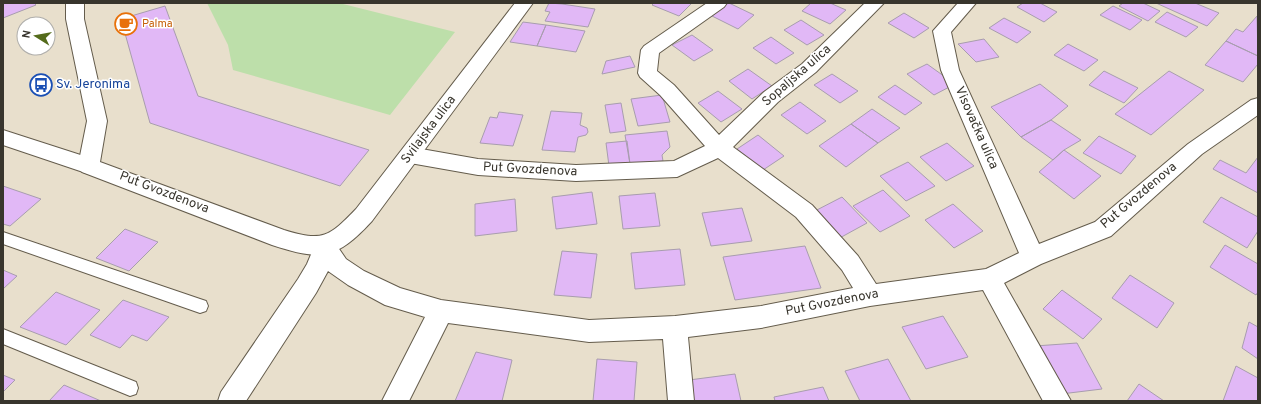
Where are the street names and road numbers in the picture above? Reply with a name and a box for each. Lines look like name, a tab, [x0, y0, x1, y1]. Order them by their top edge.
street label: Sopaljska ulica	[759, 42, 835, 110]
street label: Visovačka ulica	[951, 84, 1001, 172]
street label: Svilajska ulica	[398, 93, 460, 167]
street label: Put Gvozdenova	[482, 160, 578, 180]
street label: Put Gvozdenova	[1098, 160, 1180, 232]
street label: Put Gvozdenova	[117, 169, 211, 217]
street label: Put Gvozdenova	[784, 286, 880, 320]

